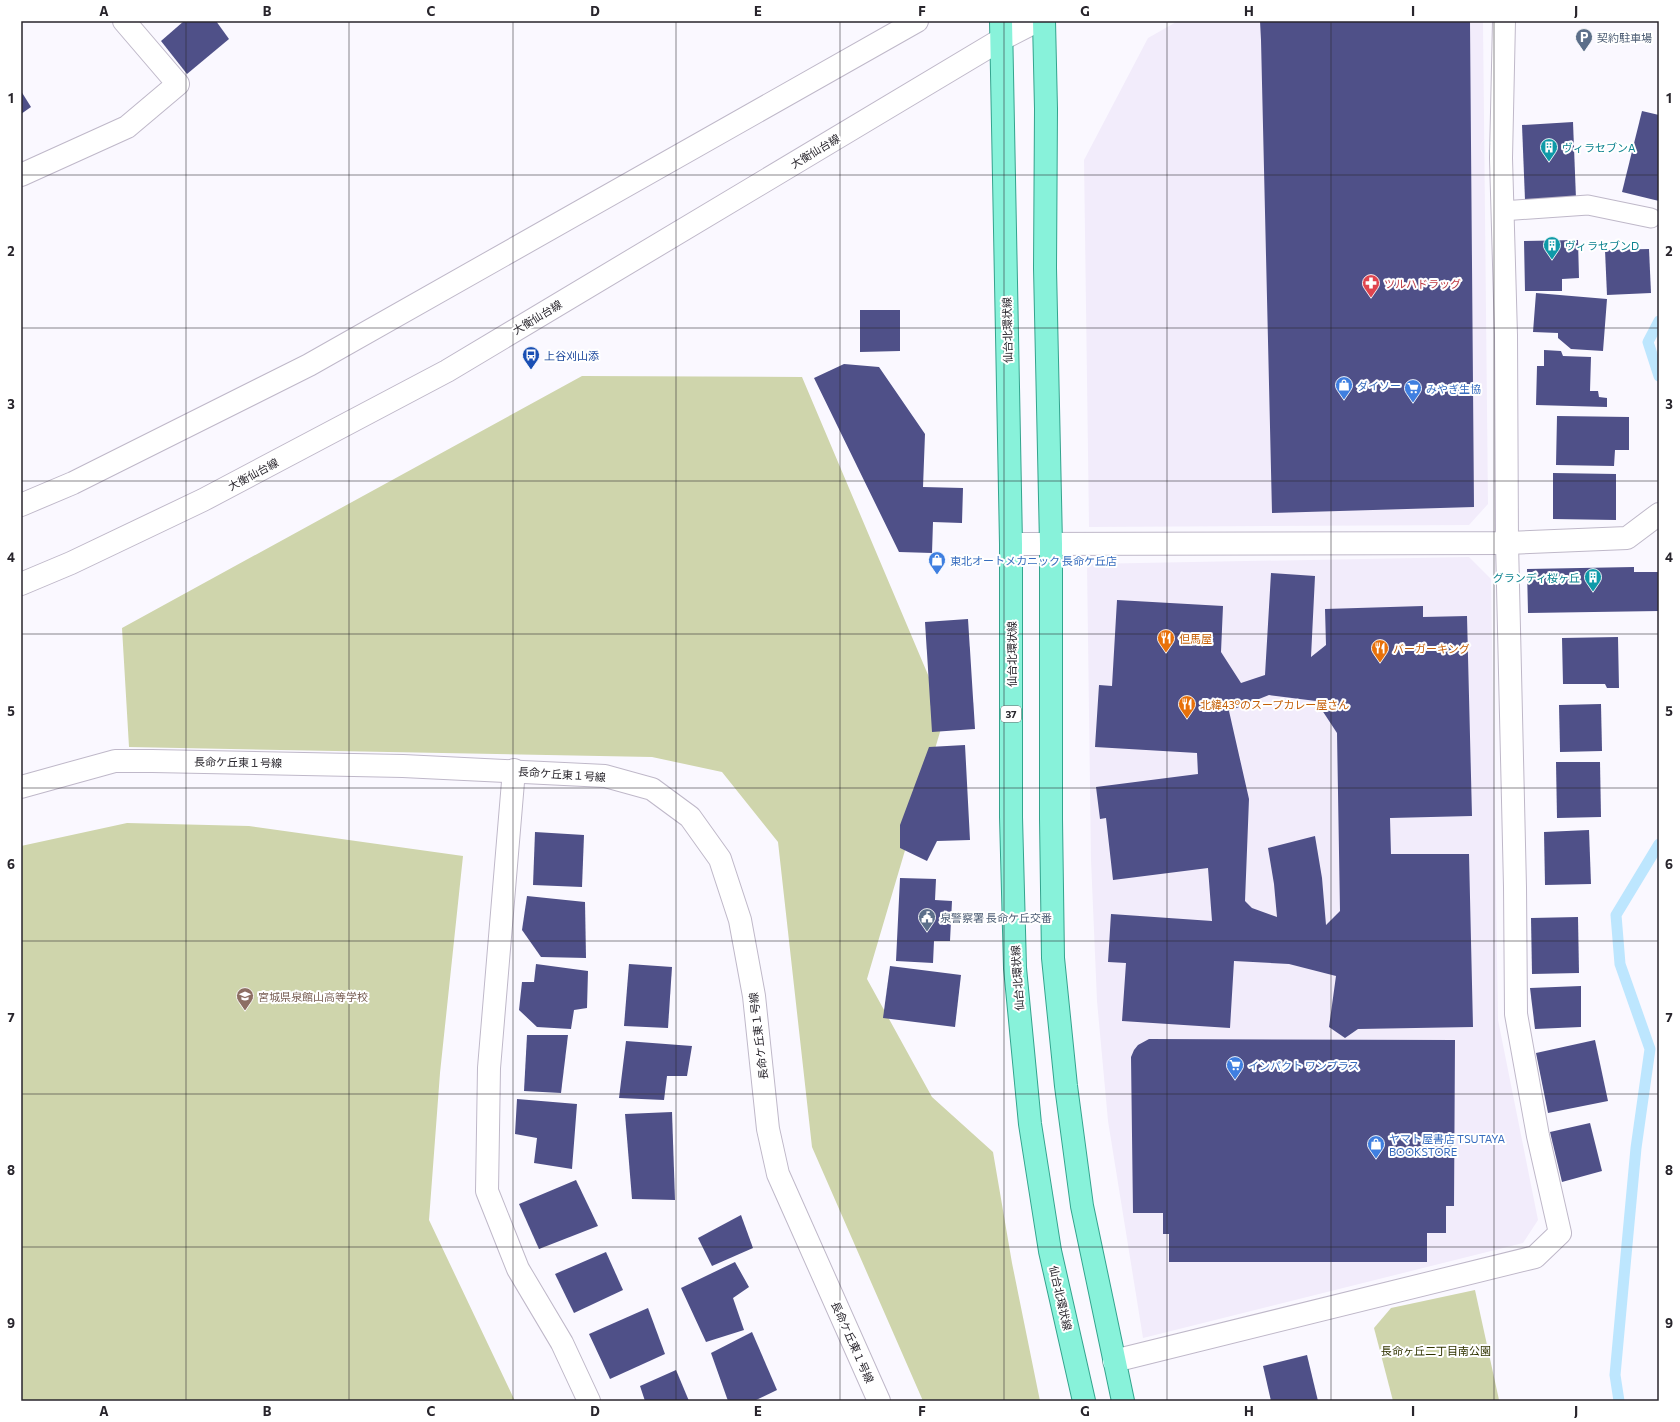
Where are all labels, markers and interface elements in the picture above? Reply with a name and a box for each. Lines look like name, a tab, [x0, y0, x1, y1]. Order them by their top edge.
text: A	[99, 3, 109, 19]
text: B	[263, 3, 272, 19]
text: C	[427, 3, 436, 19]
text: D	[590, 3, 600, 19]
text: E	[754, 3, 762, 19]
text: F	[918, 3, 926, 19]
text: G	[1080, 3, 1090, 19]
text: H	[1244, 3, 1254, 19]
text: I	[1411, 3, 1415, 19]
text: J	[1574, 3, 1578, 19]
parking icon: 契約駐車場	[1574, 27, 1594, 52]
place label: 契約駐車場	[1597, 31, 1652, 44]
text: 1	[8, 90, 14, 106]
text: 1	[1666, 90, 1672, 106]
street label: 大衡仙台線	[788, 131, 842, 171]
building icon: ヴィラセブンA	[1539, 137, 1559, 162]
place label: ヴィラセブンA	[1562, 141, 1636, 154]
building icon: ヴィラセブンD	[1542, 235, 1562, 260]
place label: ヴィラセブンD	[1565, 239, 1639, 252]
text: 2	[7, 243, 15, 259]
text: 2	[1665, 243, 1673, 259]
pharmacy icon: ツルハドラッグ	[1361, 273, 1381, 298]
place label: ツルハドラッグ	[1384, 277, 1461, 290]
street label: 大衡仙台線	[510, 297, 564, 337]
street label: 仙台北環状線	[1000, 297, 1014, 363]
bus stop icon: 上谷刈山添	[521, 345, 541, 370]
place label: 上谷刈山添	[544, 349, 599, 362]
shop icon: ダイソー	[1334, 375, 1354, 400]
supermarket icon: みやぎ生協	[1403, 378, 1423, 403]
place label: ダイソー	[1357, 379, 1401, 392]
place label: みやぎ生協	[1426, 382, 1481, 395]
text: 3	[7, 396, 15, 412]
text: 3	[1665, 396, 1673, 412]
street label: 大衡仙台線	[226, 455, 280, 493]
text: 4	[7, 549, 15, 565]
text: 4	[1665, 549, 1673, 565]
shop icon: 東北オートメカニック 長命ケ丘店	[927, 550, 947, 575]
place label: 東北オートメカニック 長命ケ丘店	[950, 554, 1117, 567]
building icon: グランディ桜ヶ丘	[1583, 567, 1603, 592]
place label: グランディ桜ヶ丘	[1493, 571, 1580, 584]
street label: 仙台北環状線	[1005, 621, 1018, 687]
restaurant icon: 但馬屋	[1156, 628, 1176, 653]
place label: 但馬屋	[1179, 632, 1212, 645]
restaurant icon: バーガーキング	[1370, 638, 1390, 663]
place label: バーガーキング	[1393, 642, 1470, 655]
restaurant icon: 北緯43°のスープカレー屋さん	[1177, 694, 1197, 719]
place label: 北緯43°のスープカレー屋さん	[1200, 698, 1349, 711]
text: 5	[7, 703, 15, 719]
text: 5	[1665, 703, 1673, 719]
road number: 37	[1001, 706, 1021, 722]
street label: 長命ケ丘東１号線	[194, 755, 282, 769]
street label: 長命ケ丘東１号線	[518, 764, 606, 784]
text: 6	[7, 856, 15, 872]
text: 6	[1665, 856, 1673, 872]
public building icon: 泉警察署 長命ケ丘交番	[917, 907, 937, 932]
place label: 泉警察署 長命ケ丘交番	[940, 911, 1052, 924]
street label: 仙台北環状線	[1008, 945, 1026, 1011]
school or university icon: 宮城県泉館山高等学校	[235, 986, 255, 1011]
place label: 宮城県泉館山高等学校	[258, 990, 368, 1003]
street label: 長命ケ丘東１号線	[746, 992, 770, 1080]
text: 7	[7, 1009, 15, 1025]
text: 7	[1665, 1009, 1673, 1025]
supermarket icon: インパクト ワンプラス	[1225, 1055, 1245, 1080]
place label: インパクト ワンプラス	[1248, 1059, 1360, 1072]
place label: ヤマト屋書店 TSUTAYA BOOKSTORE	[1389, 1132, 1506, 1158]
shop icon: ヤマト屋書店 TSUTAYA BOOKSTORE	[1366, 1134, 1386, 1159]
text: 8	[7, 1162, 15, 1178]
text: 8	[1665, 1162, 1673, 1178]
street label: 仙台北環状線	[1047, 1264, 1075, 1332]
street label: 長命ケ丘東１号線	[829, 1299, 877, 1385]
text: 9	[7, 1315, 15, 1331]
text: 9	[1665, 1315, 1673, 1331]
park label: 長命ヶ丘二丁目南公園	[1381, 1344, 1491, 1357]
text: A	[99, 1403, 109, 1419]
text: B	[263, 1403, 272, 1419]
text: C	[427, 1403, 436, 1419]
text: D	[590, 1403, 600, 1419]
text: E	[754, 1403, 762, 1419]
text: F	[918, 1403, 926, 1419]
text: G	[1080, 1403, 1090, 1419]
text: H	[1244, 1403, 1254, 1419]
text: I	[1411, 1403, 1415, 1419]
text: J	[1574, 1403, 1578, 1419]

